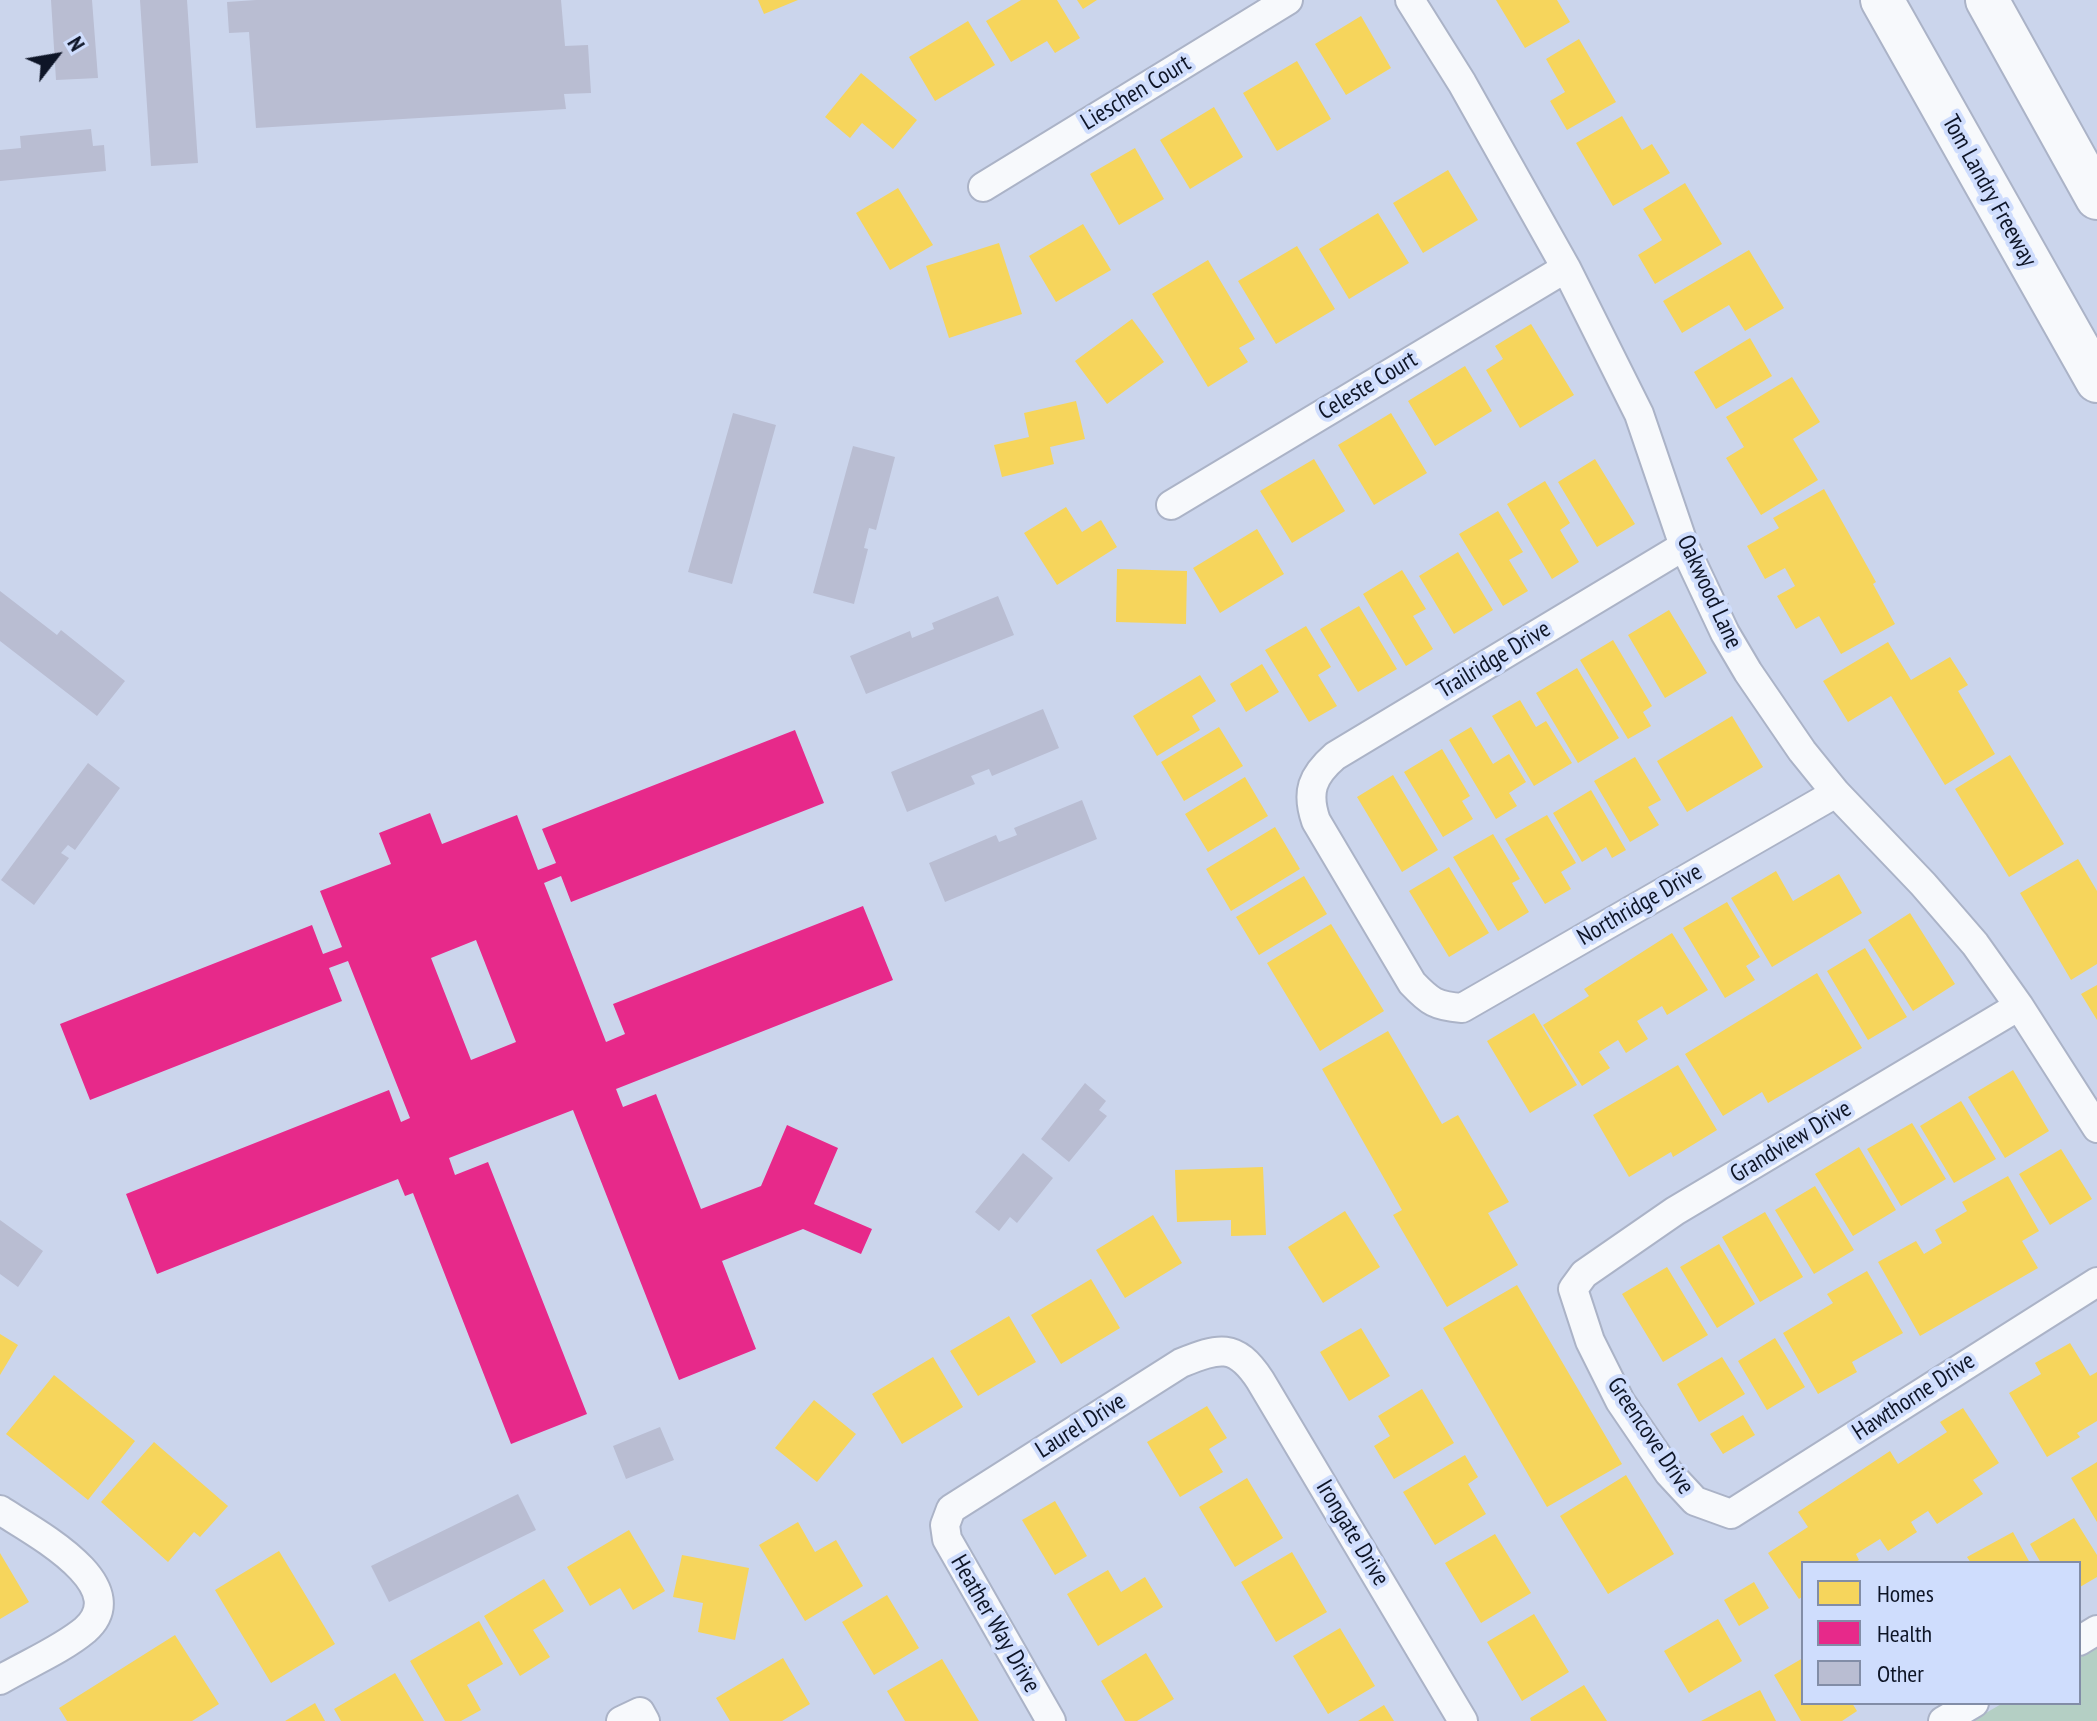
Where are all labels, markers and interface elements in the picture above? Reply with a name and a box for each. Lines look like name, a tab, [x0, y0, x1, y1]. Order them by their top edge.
north arrow	[16, 16, 96, 96]
text: N	[62, 31, 92, 56]
street label: Lieschen Court	[1076, 49, 1196, 137]
street label: Tom Landry Freeway	[1935, 110, 2043, 272]
street label: Celeste Court	[1313, 345, 1423, 427]
street label: Oakwood Lane	[1670, 531, 1748, 653]
street label: Trailridge Drive	[1432, 615, 1556, 705]
street label: Northridge Drive	[1573, 858, 1707, 952]
street label: Grandview Drive	[1725, 1095, 1857, 1189]
street label: Hawthorne Drive	[1848, 1347, 1980, 1447]
street label: Greencove Drive	[1600, 1372, 1700, 1500]
street label: Laurel Drive	[1031, 1387, 1131, 1465]
street label: Irongate Drive	[1309, 1475, 1395, 1591]
street label: Heather Way Drive	[944, 1550, 1046, 1698]
legend	[1801, 1561, 2081, 1705]
text: Homes	[1877, 1578, 1934, 1609]
text: Health	[1877, 1618, 1932, 1649]
text: Other	[1877, 1658, 1924, 1689]

